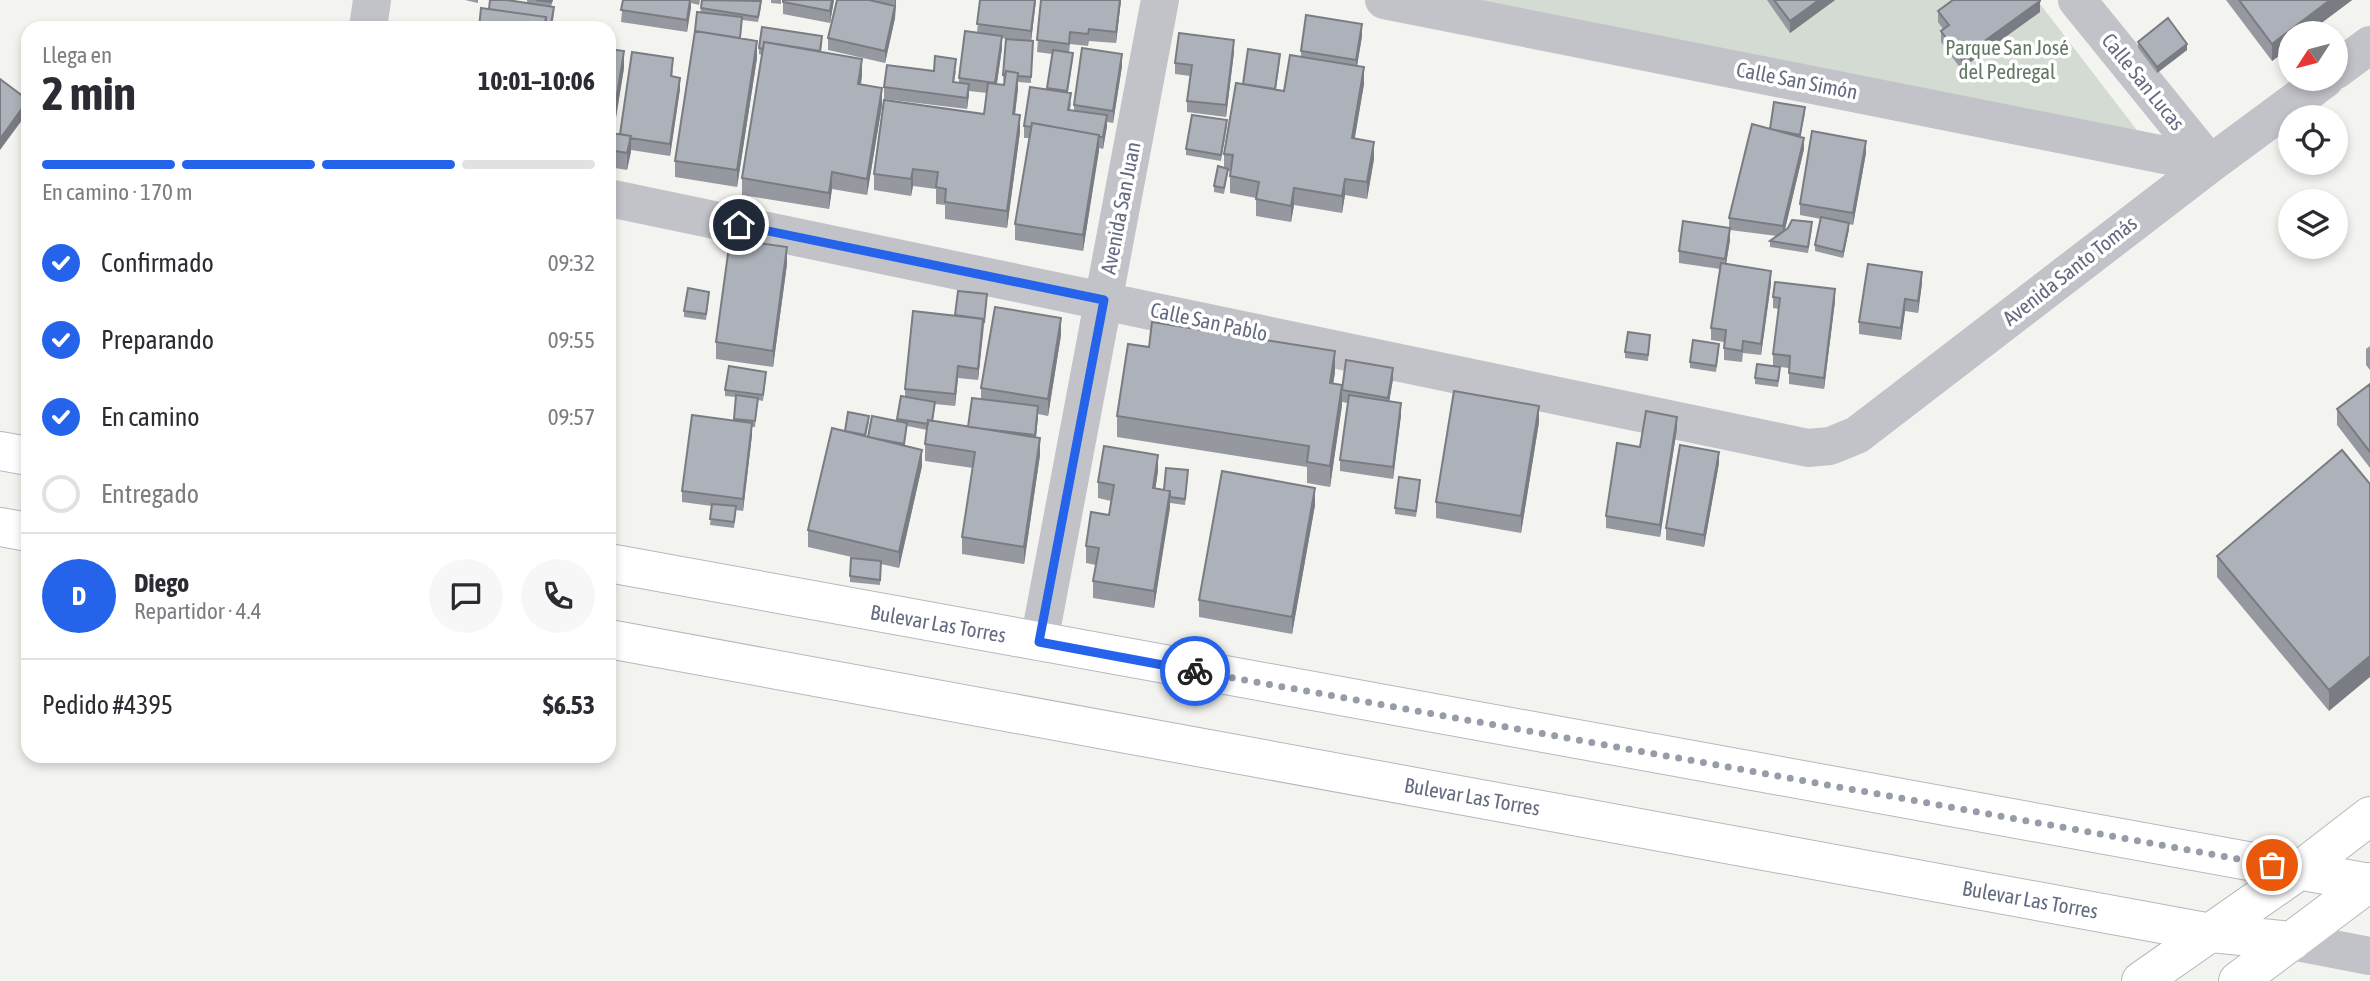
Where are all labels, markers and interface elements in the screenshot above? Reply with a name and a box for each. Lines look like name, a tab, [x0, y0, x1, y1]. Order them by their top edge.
north arrow	[2278, 21, 2348, 91]
map controls	[2278, 21, 2348, 259]
street label: Calle San Lucas	[2098, 28, 2190, 135]
park label: Parque San José del Pedregal	[1945, 35, 2069, 83]
text: Llega en	[42, 42, 112, 68]
street label: Calle San Simón	[1735, 57, 1860, 104]
text: 10:01–10:06	[478, 66, 595, 96]
text: 2 min	[42, 67, 136, 120]
button: locate	[2278, 105, 2348, 175]
street label: Avenida San Juan	[1095, 140, 1145, 276]
text: En camino · 170 m	[42, 179, 193, 205]
button: layers	[2278, 189, 2348, 259]
pin	[709, 195, 769, 255]
icon: home	[720, 206, 758, 244]
street label: Avenida Santo Tomás	[1998, 210, 2141, 330]
icon: check	[42, 244, 80, 282]
text: Confirmado	[101, 248, 214, 278]
text: 09:32	[548, 250, 595, 276]
street label: Calle San Pablo	[1149, 297, 1270, 345]
icon: check	[42, 321, 80, 359]
text: Preparando	[101, 325, 214, 355]
text: 09:55	[548, 327, 595, 353]
icon: check	[42, 398, 80, 436]
text: En camino	[101, 402, 200, 432]
text: 09:57	[548, 404, 595, 430]
text: Entregado	[101, 479, 199, 509]
button: chat	[429, 559, 503, 633]
button: phone	[521, 559, 595, 633]
text: Diego	[134, 568, 189, 598]
text: D	[72, 581, 86, 611]
text: Repartidor · 4.4	[134, 598, 261, 624]
street label: Bulevar Las Torres	[868, 599, 1008, 647]
courier	[1160, 636, 1230, 706]
icon: bike	[1176, 652, 1214, 690]
text: Pedido #4395	[42, 690, 173, 720]
text: $6.53	[543, 690, 595, 720]
street label: Bulevar Las Torres	[1402, 772, 1542, 820]
pin	[2242, 835, 2302, 895]
icon: bag	[2253, 846, 2291, 884]
street label: Bulevar Las Torres	[1960, 875, 2100, 923]

